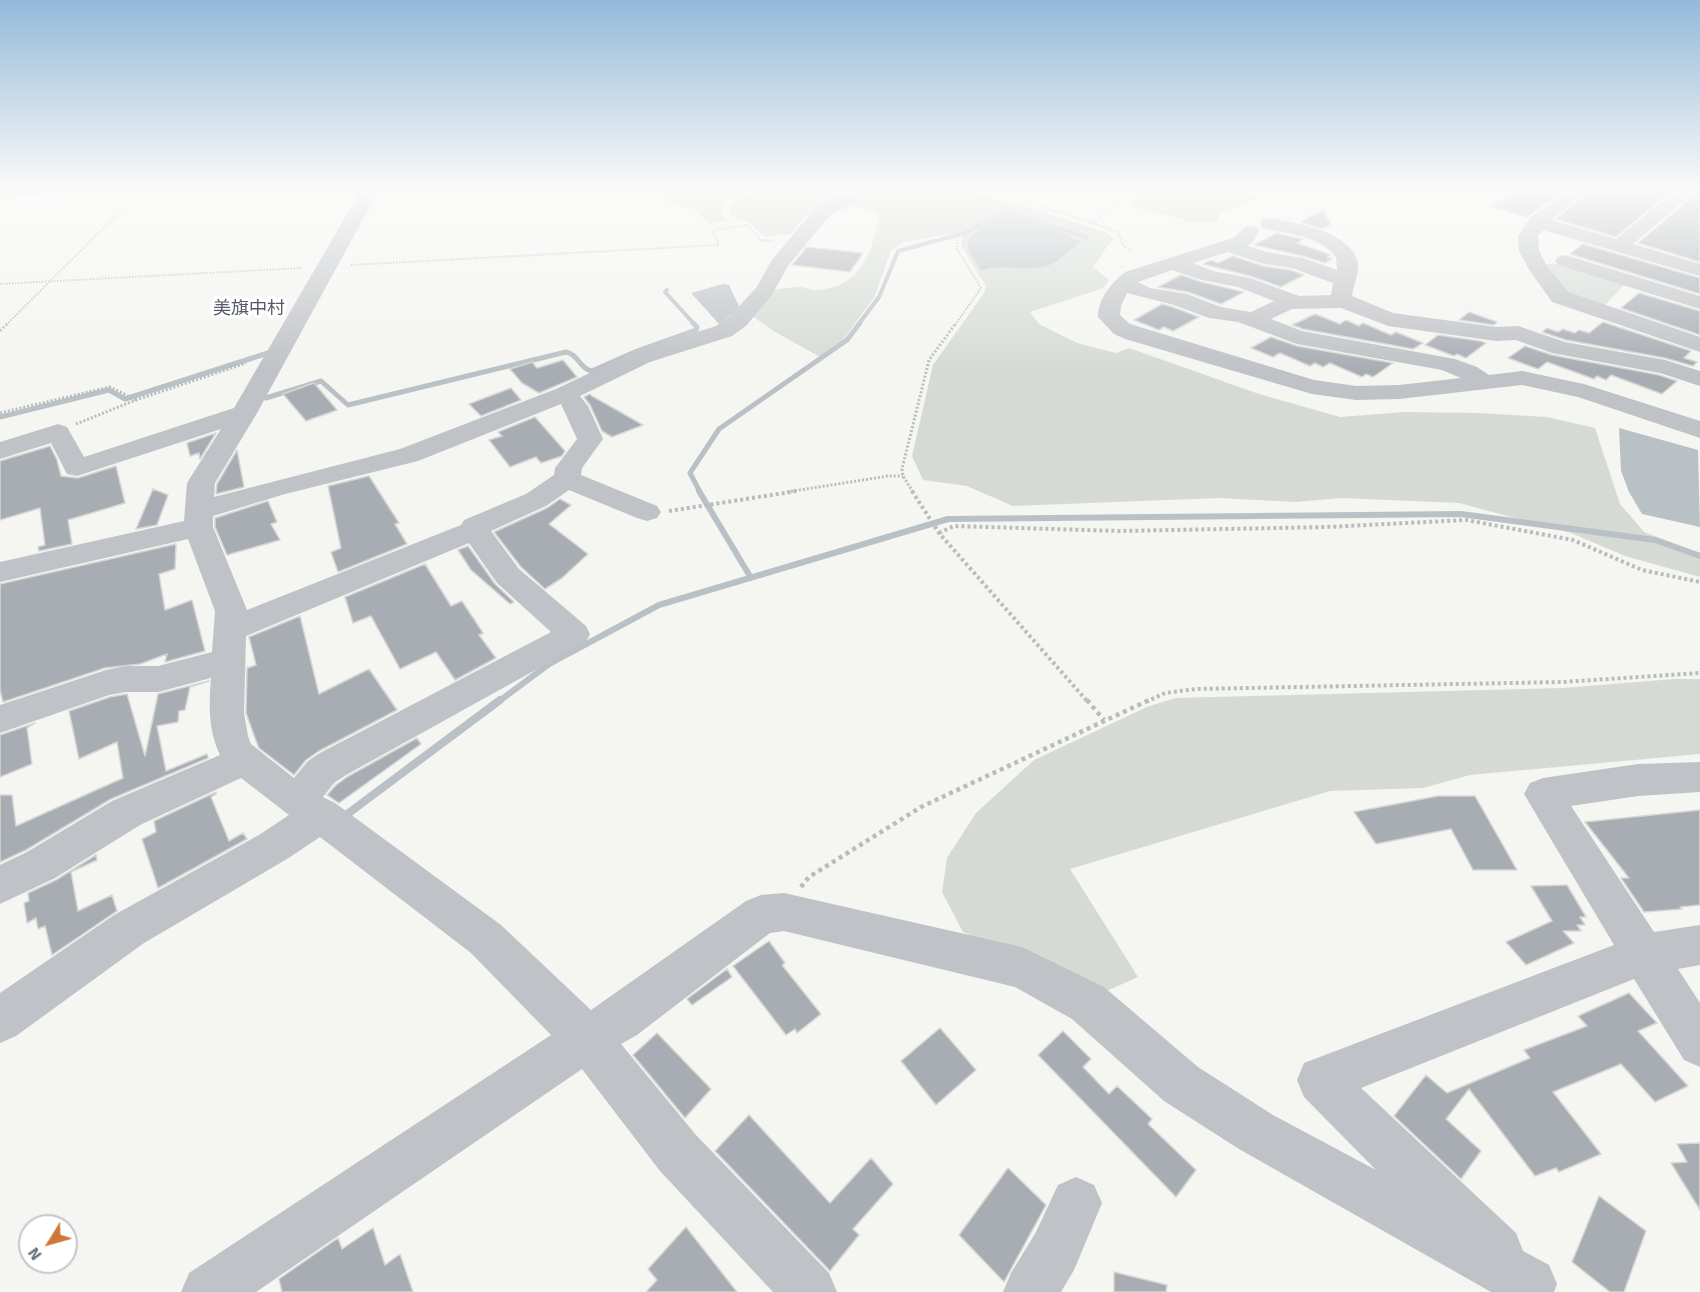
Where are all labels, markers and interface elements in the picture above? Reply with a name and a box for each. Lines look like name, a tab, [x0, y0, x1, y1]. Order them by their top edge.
district label: 美旗中村	[213, 298, 285, 320]
north arrow	[18, 1214, 78, 1274]
text: N	[24, 1243, 47, 1264]

